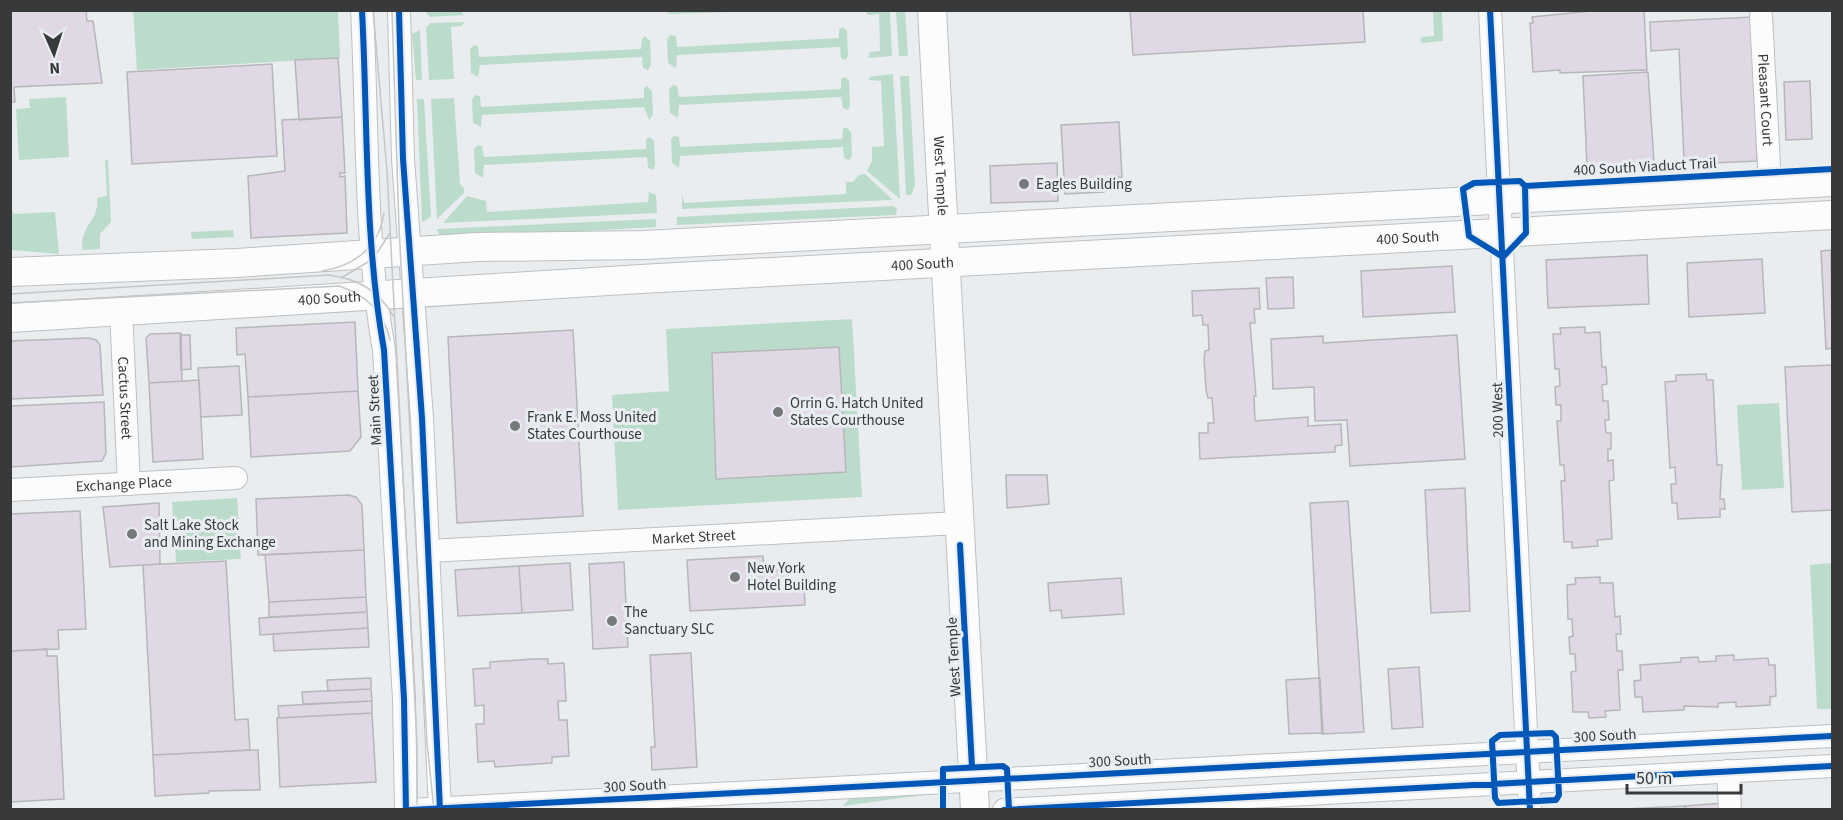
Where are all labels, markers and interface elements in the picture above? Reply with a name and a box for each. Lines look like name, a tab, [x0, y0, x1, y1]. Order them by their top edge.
north arrow	[24, 24, 84, 84]
street label: Pleasant Court	[1753, 53, 1778, 147]
text: N	[49, 57, 61, 79]
street label: West Temple	[928, 135, 954, 216]
street label: 400 South Viaduct Trail	[1573, 153, 1717, 181]
place label: Eagles Building	[1036, 174, 1132, 195]
marker: Eagles Building	[1017, 177, 1031, 191]
street label: 400 South	[1376, 226, 1440, 250]
street label: 400 South	[890, 252, 954, 276]
street label: 400 South	[297, 286, 361, 311]
street label: Cactus Street	[113, 356, 137, 440]
street label: Main Street	[363, 374, 387, 446]
street label: 200 West	[1487, 382, 1509, 438]
place label: Orrin G. Hatch United States Courthouse	[790, 393, 923, 431]
marker: Orrin G. Hatch United States Courthouse	[771, 405, 785, 419]
place label: Frank E. Moss United States Courthouse	[527, 407, 657, 445]
marker: Frank E. Moss United States Courthouse	[508, 419, 522, 433]
street label: Exchange Place	[75, 471, 173, 497]
place label: Salt Lake Stock and Mining Exchange	[144, 515, 276, 553]
street label: Market Street	[651, 524, 736, 550]
marker: Salt Lake Stock and Mining Exchange	[125, 527, 139, 541]
place label: New York Hotel Building	[747, 558, 836, 596]
marker: New York Hotel Building	[728, 570, 742, 584]
place label: The Sanctuary SLC	[624, 602, 715, 640]
marker: The Sanctuary SLC	[605, 614, 619, 628]
street label: West Temple	[941, 617, 967, 697]
street label: 300 South	[1573, 724, 1637, 748]
street label: 300 South	[1088, 749, 1152, 773]
scale bar	[1627, 757, 1741, 795]
text: 50 m	[1636, 766, 1672, 791]
street label: 300 South	[603, 774, 667, 798]

